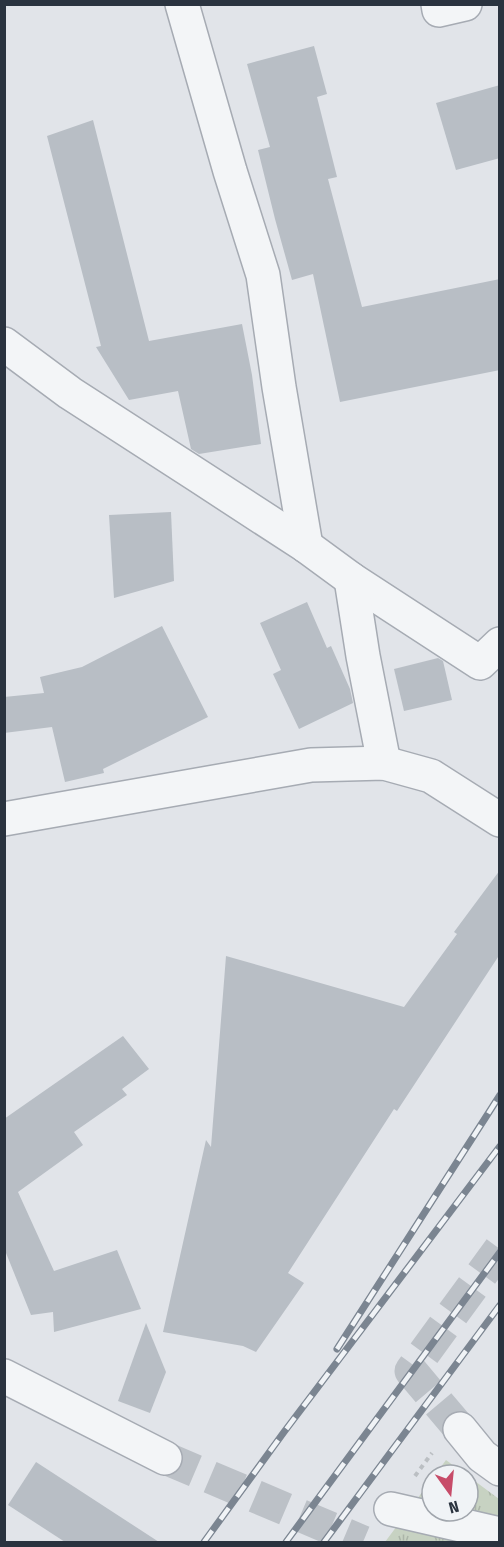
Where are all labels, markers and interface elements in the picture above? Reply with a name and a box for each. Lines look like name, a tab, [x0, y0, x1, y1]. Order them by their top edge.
north arrow	[420, 1463, 480, 1523]
text: N	[447, 1497, 461, 1517]

